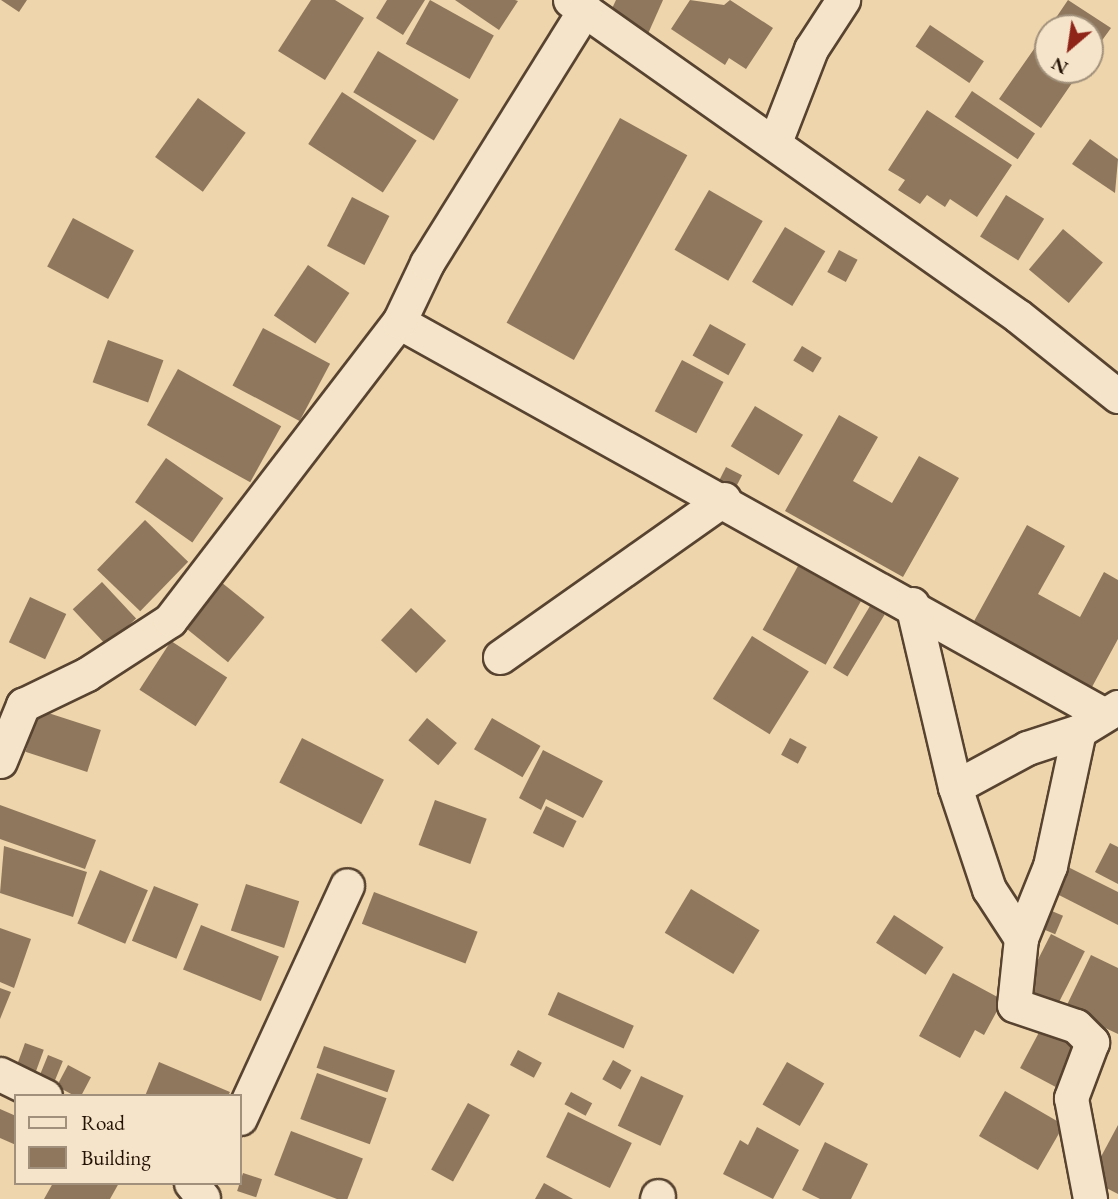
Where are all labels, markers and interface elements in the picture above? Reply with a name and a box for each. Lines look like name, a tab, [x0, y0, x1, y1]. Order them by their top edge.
north arrow	[1034, 14, 1104, 84]
text: N	[1047, 51, 1072, 81]
legend	[14, 1094, 242, 1185]
text: Road	[81, 1109, 125, 1136]
text: Building	[81, 1144, 151, 1171]

